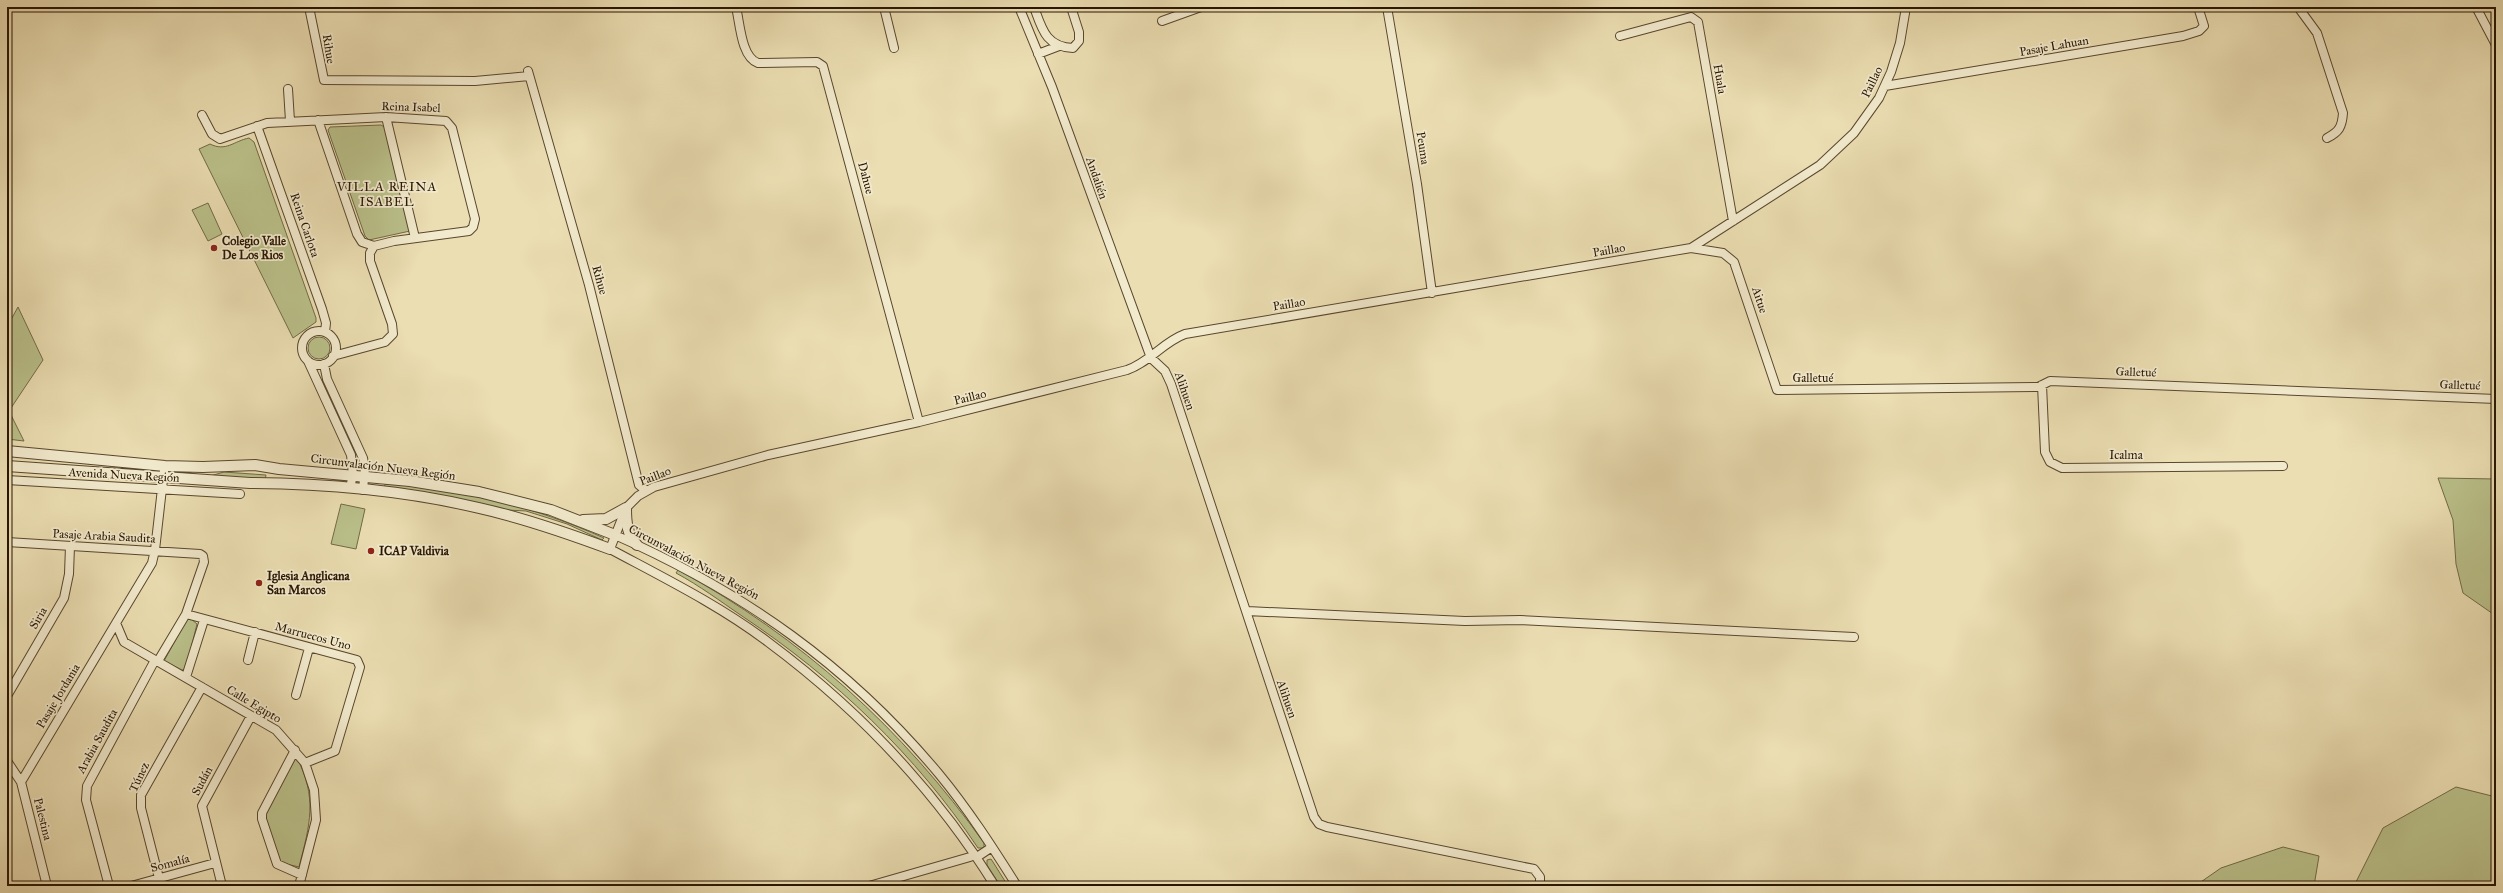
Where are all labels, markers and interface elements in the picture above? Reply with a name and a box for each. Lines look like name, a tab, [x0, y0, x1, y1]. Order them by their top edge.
street label: Rihue	[320, 33, 338, 65]
street label: Pasaje Lahuan	[2018, 33, 2090, 59]
street label: Huala	[1710, 63, 1730, 96]
street label: Paillao	[1859, 64, 1885, 100]
street label: Reina Isabel	[381, 99, 442, 115]
street label: Peuma	[1413, 131, 1433, 166]
street label: Andalién	[1083, 154, 1111, 201]
street label: Dahue	[855, 160, 877, 196]
district label: VILLA REINA ISABEL	[336, 179, 437, 210]
street label: Reina Carlota	[287, 191, 323, 260]
place label: Colegio Valle De Los Rios	[222, 234, 286, 262]
street label: Paillao	[1592, 240, 1626, 260]
marker: Colegio Valle De Los Rios	[209, 243, 219, 253]
street label: Rihue	[589, 264, 611, 296]
street label: Aitue	[1749, 284, 1771, 315]
street label: Paillao	[1272, 295, 1306, 313]
street label: Galletué	[2115, 364, 2157, 380]
street label: Alihuen	[1172, 369, 1198, 412]
street label: Galletué	[1793, 371, 1833, 385]
street label: Galletué	[2439, 377, 2481, 393]
street label: Paillao	[952, 386, 988, 408]
street label: Icalma	[2109, 448, 2144, 462]
street label: Circunvalación Nueva Región	[310, 451, 457, 484]
street label: Paillao	[637, 464, 673, 488]
street label: Avenida Nueva Región	[67, 465, 180, 486]
street label: Circunvalación Nueva Región	[626, 522, 762, 604]
street label: Pasaje Arabia Saudita	[52, 526, 157, 546]
place label: ICAP Valdivia	[379, 544, 450, 558]
marker: ICAP Valdivia	[366, 546, 376, 556]
place label: Iglesia Anglicana San Marcos	[267, 569, 350, 597]
marker: Iglesia Anglicana San Marcos	[254, 578, 264, 588]
street label: Siria	[26, 604, 50, 631]
street label: Marruecos Uno	[274, 619, 352, 653]
street label: Pasaje Jordania	[33, 660, 84, 731]
street label: Alihuen	[1274, 677, 1300, 720]
street label: Calle Egipto	[224, 682, 284, 727]
street label: Arabia Saudita	[73, 706, 121, 776]
street label: Túnez	[126, 759, 152, 794]
street label: Sudán	[189, 764, 216, 798]
street label: Palestina	[31, 796, 55, 843]
street label: Somalía	[149, 851, 192, 875]

